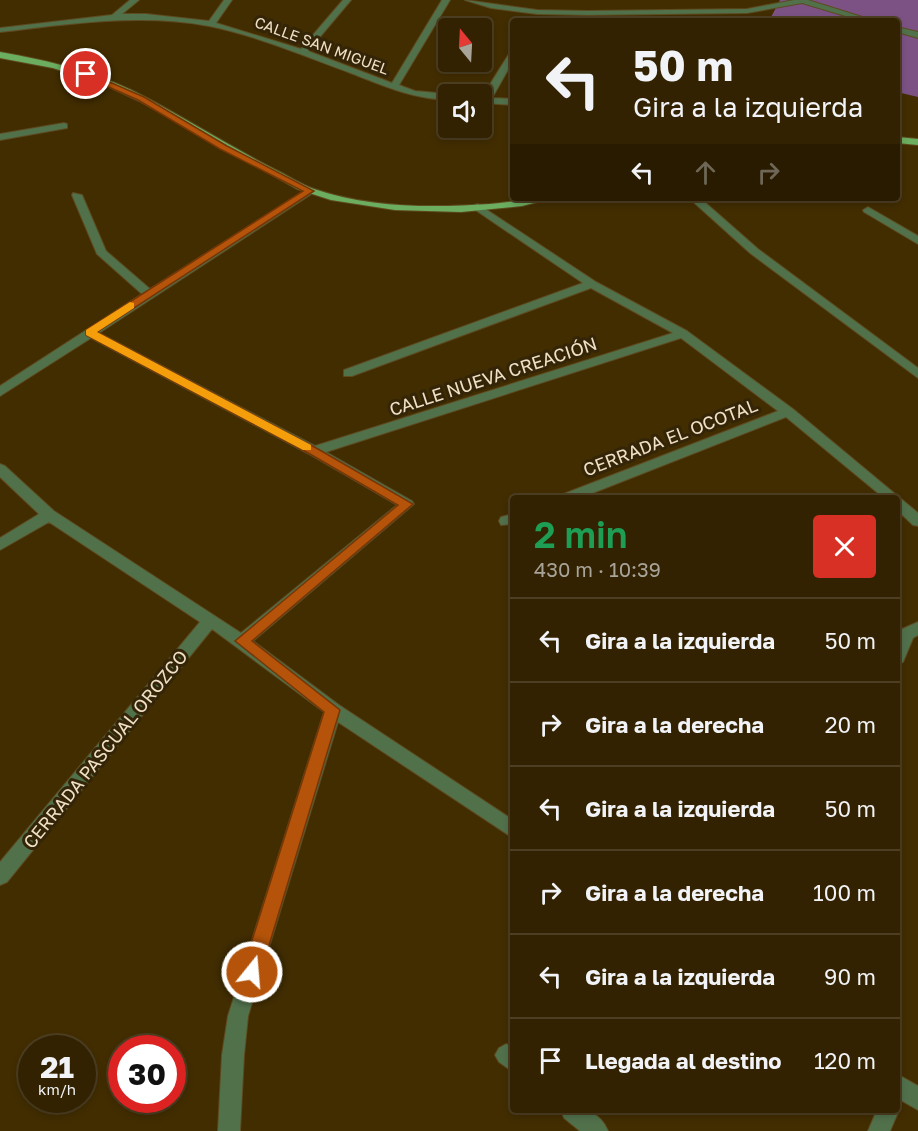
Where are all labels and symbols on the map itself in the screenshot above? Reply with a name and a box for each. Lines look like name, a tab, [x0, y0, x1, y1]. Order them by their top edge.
street label: CALLE SAN MIGUEL	[252, 12, 392, 78]
north arrow	[438, 18, 492, 72]
pin	[60, 48, 111, 99]
street label: CALLE NUEVA CREACIÓN	[386, 332, 600, 420]
street label: CERRADA EL OCOTAL	[580, 394, 760, 480]
street label: CERRADA PASCUAL OROZCO	[18, 645, 192, 853]
position arrow	[220, 940, 284, 1004]
speed limit sign: 30	[108, 1035, 186, 1113]

